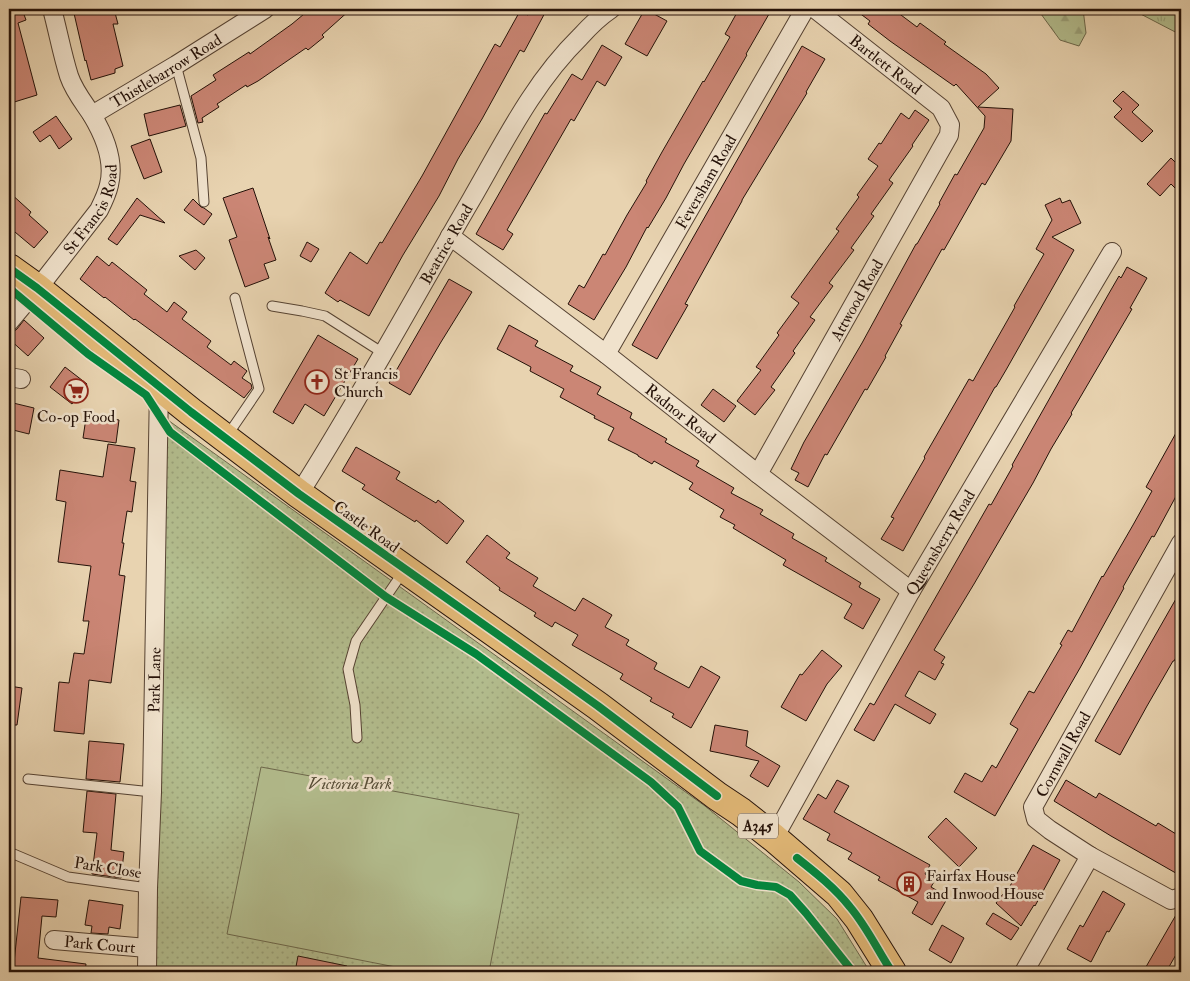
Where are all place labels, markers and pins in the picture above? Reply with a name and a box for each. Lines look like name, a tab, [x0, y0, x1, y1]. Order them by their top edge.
place label: St Francis Church	[334, 364, 398, 402]
church icon: St Francis Church	[304, 369, 330, 395]
supermarket icon: Co-op Food	[63, 378, 89, 404]
place label: Co-op Food	[37, 407, 115, 428]
place label: Fairfax House and Inwood House	[926, 866, 1044, 904]
building icon: Fairfax House and Inwood House	[896, 871, 922, 897]

